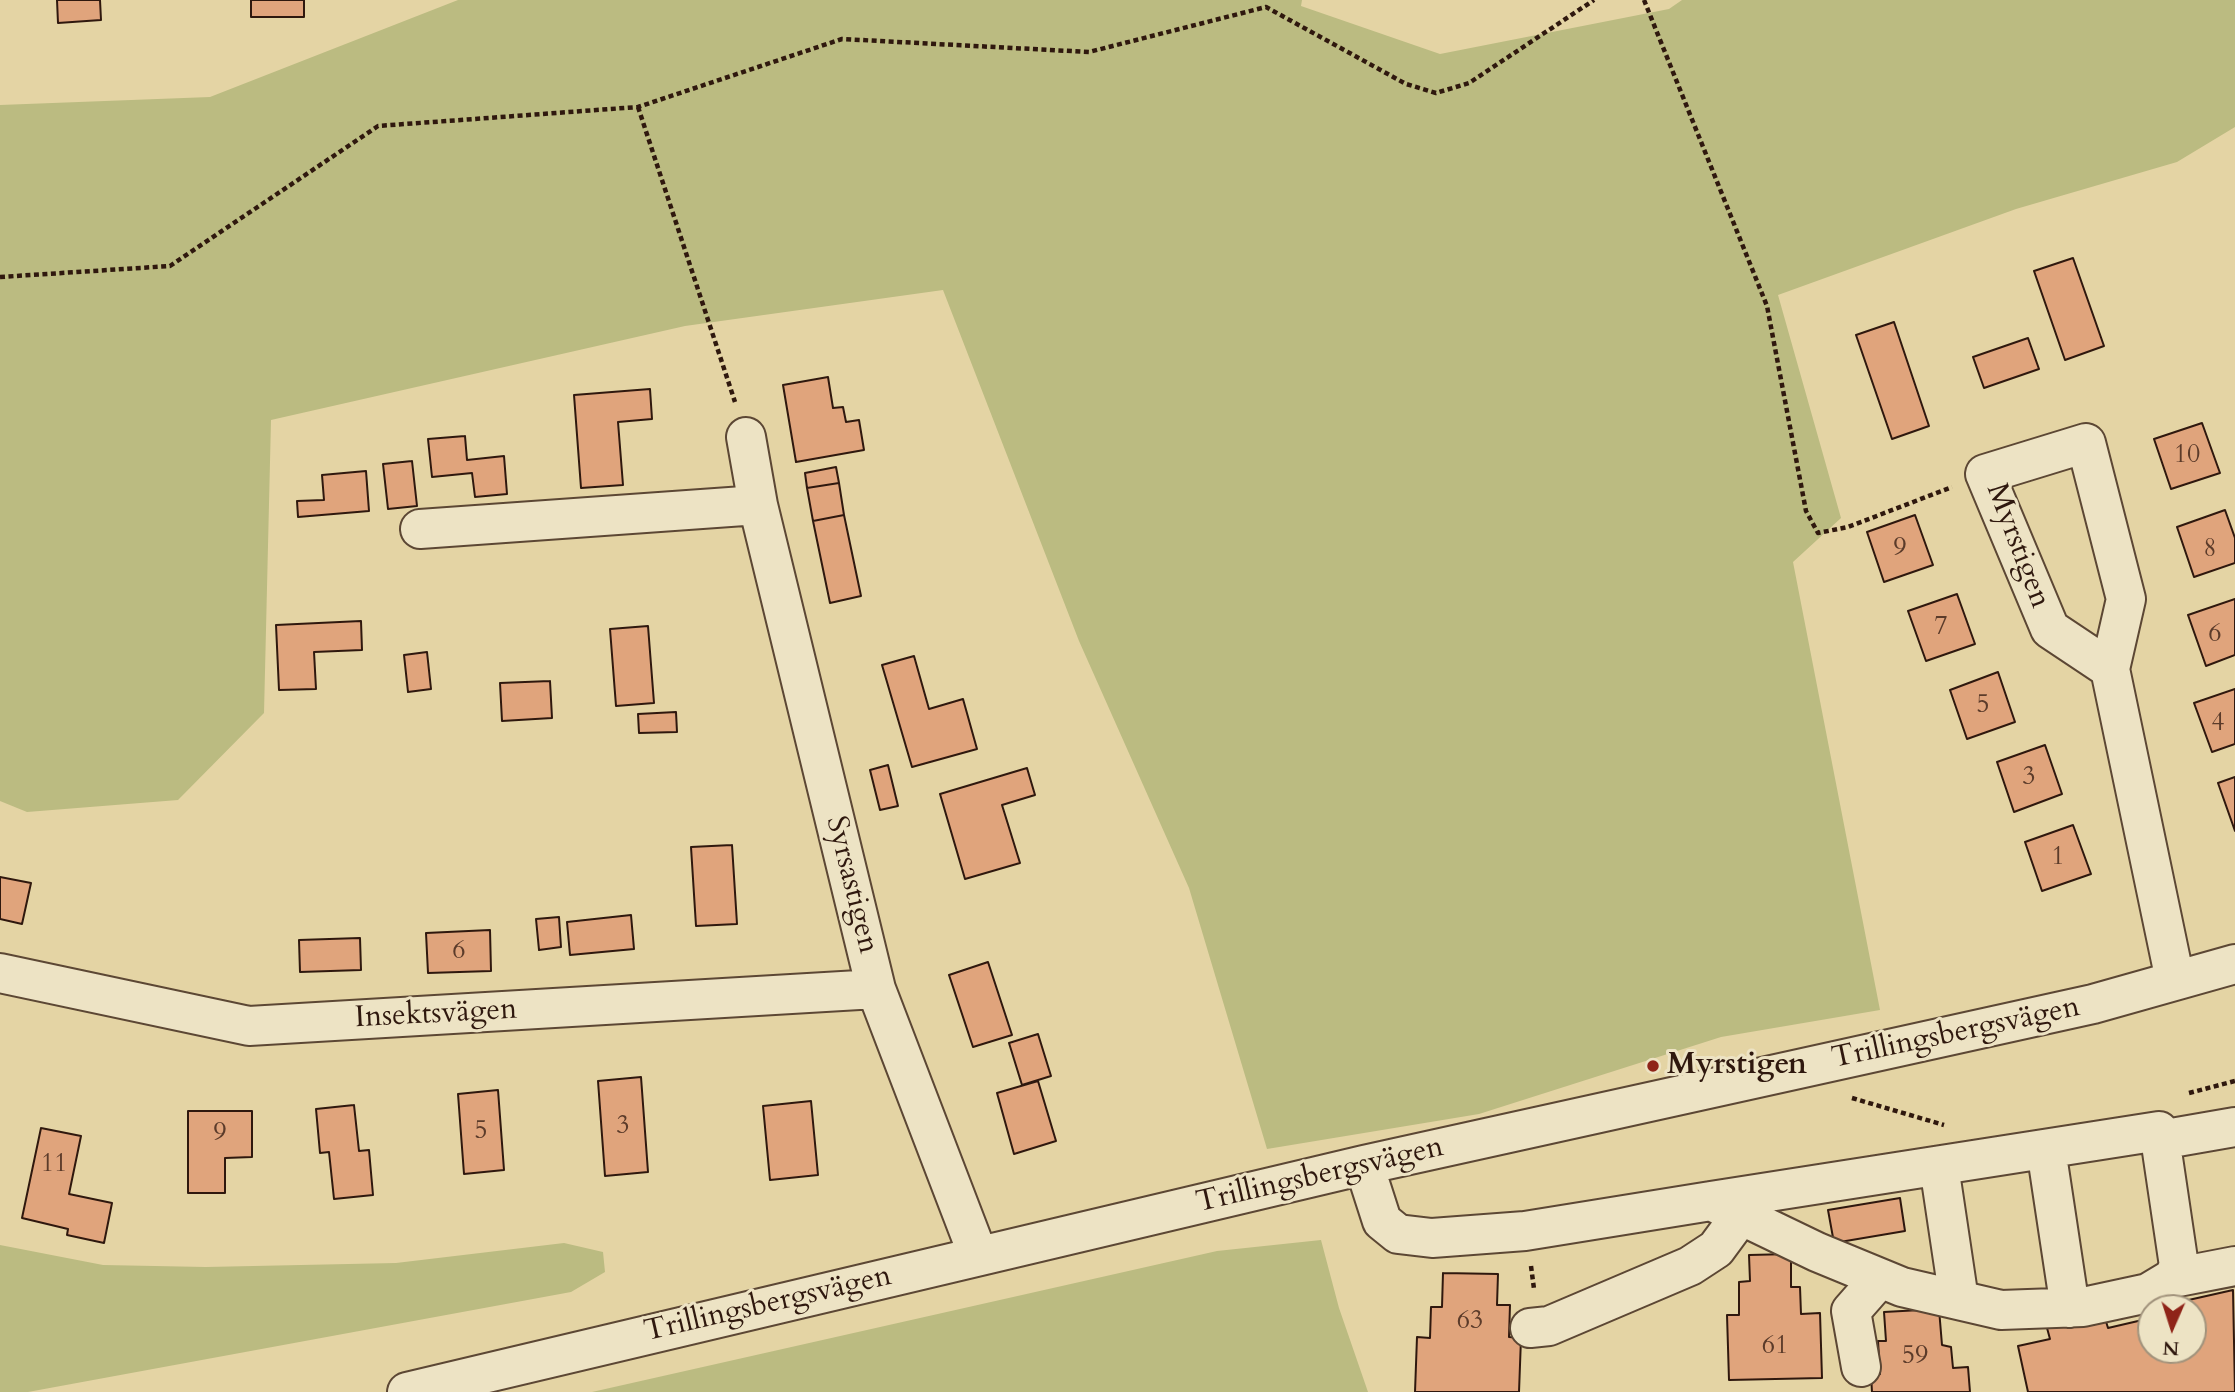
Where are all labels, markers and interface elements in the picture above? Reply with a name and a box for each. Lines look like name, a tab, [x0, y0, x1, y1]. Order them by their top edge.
house number: 10	[2174, 440, 2200, 472]
street label: Myrstigen	[1977, 479, 2057, 613]
house number: 9	[1893, 533, 1907, 565]
house number: 8	[2203, 534, 2217, 566]
house number: 7	[1934, 612, 1948, 644]
house number: 6	[2208, 619, 2222, 651]
house number: 5	[1976, 690, 1990, 722]
house number: 4	[2211, 708, 2225, 740]
house number: 3	[2022, 762, 2036, 794]
street label: Syrsastigen	[817, 813, 885, 957]
house number: 1	[2051, 842, 2065, 874]
house number: 6	[452, 936, 466, 968]
street label: Trillingsbergsvägen	[1829, 990, 2083, 1078]
street label: Insektsvägen	[354, 993, 518, 1037]
place label: Myrstigen	[1667, 1048, 1807, 1084]
marker: Myrstigen	[1645, 1058, 1661, 1074]
house number: 3	[616, 1111, 630, 1143]
house number: 5	[474, 1116, 488, 1148]
house number: 9	[213, 1118, 227, 1150]
street label: Trillingsbergsvägen	[1193, 1130, 1447, 1222]
house number: 11	[41, 1149, 67, 1181]
street label: Trillingsbergsvägen	[641, 1259, 895, 1351]
north arrow	[2137, 1294, 2207, 1364]
house number: 63	[1457, 1306, 1483, 1338]
house number: 61	[1762, 1331, 1788, 1363]
text: N	[2162, 1335, 2180, 1361]
house number: 59	[1902, 1341, 1928, 1373]

